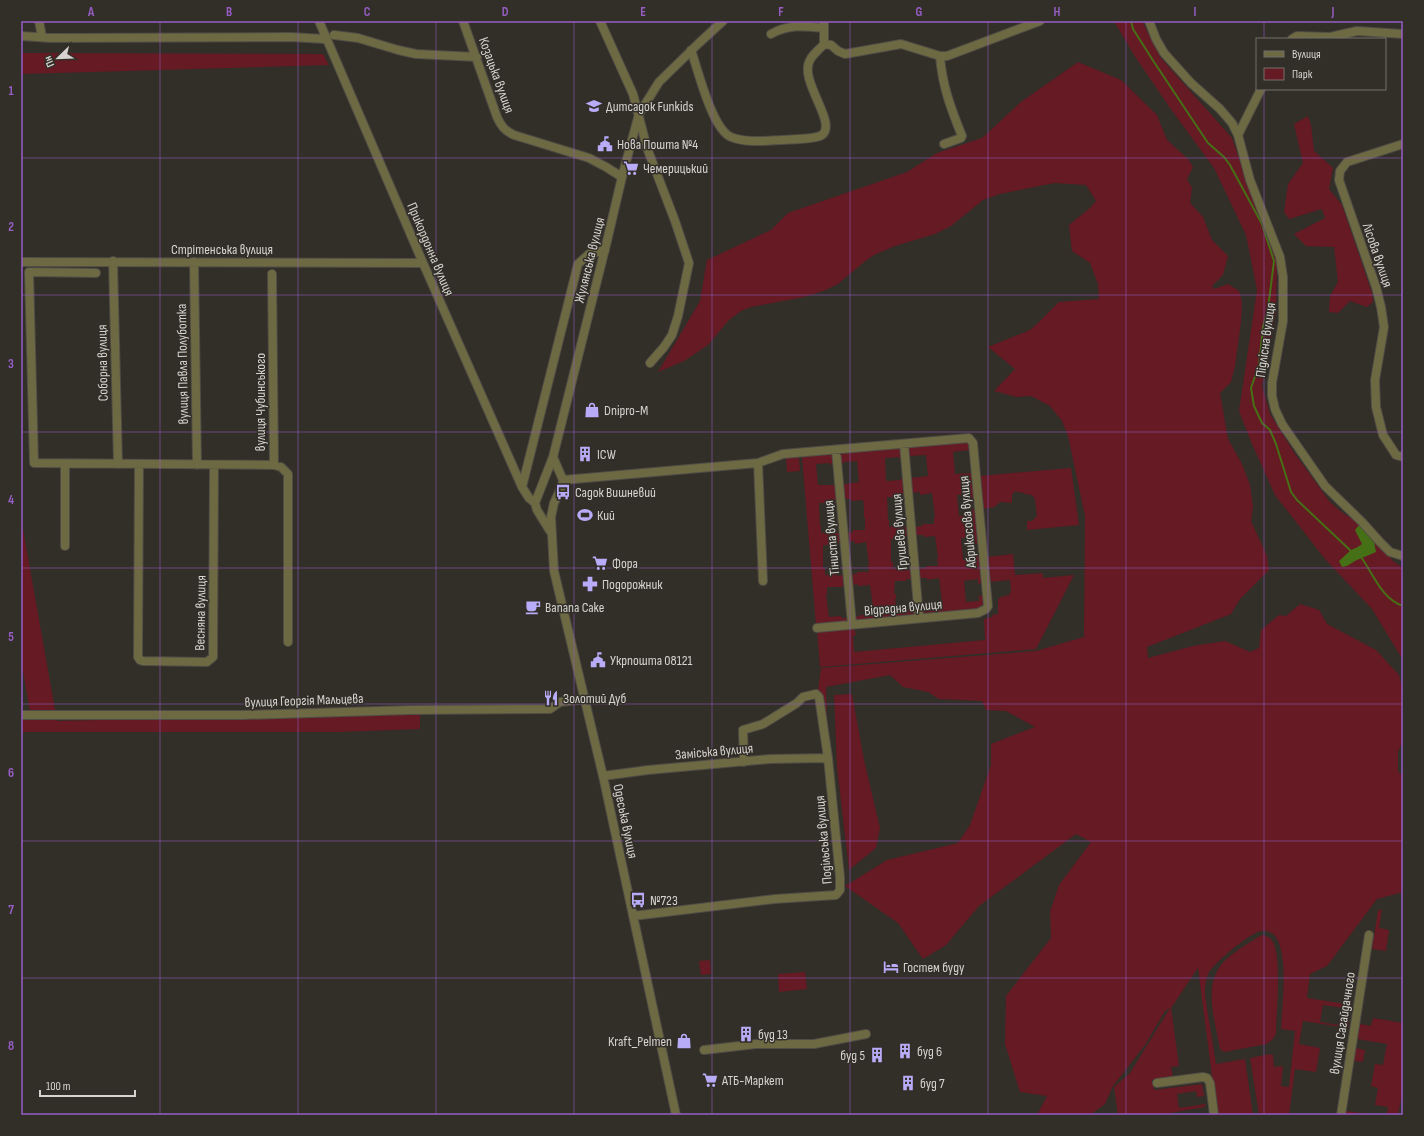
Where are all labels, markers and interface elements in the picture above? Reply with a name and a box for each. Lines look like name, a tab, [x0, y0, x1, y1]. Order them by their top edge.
text: A	[87, 4, 95, 20]
text: B	[226, 4, 232, 20]
text: C	[364, 4, 371, 20]
text: D	[502, 4, 509, 20]
text: E	[640, 4, 646, 20]
text: F	[778, 4, 784, 20]
text: G	[916, 4, 923, 20]
text: H	[1054, 4, 1061, 20]
text: I	[1194, 4, 1197, 20]
text: J	[1331, 4, 1335, 20]
street label: Козацька вулиця	[475, 35, 518, 116]
north arrow	[38, 38, 78, 78]
legend	[1256, 38, 1386, 90]
text: Вулиця	[1292, 47, 1321, 62]
text: Пн	[41, 54, 57, 69]
text: Парк	[1292, 67, 1313, 82]
text: 1	[8, 83, 14, 99]
school or university icon: Дитсадок Funkids	[585, 97, 603, 115]
place label: Дитсадок Funkids	[606, 98, 693, 115]
public building icon: Нова Пошта №4	[596, 135, 614, 153]
place label: Нова Пошта №4	[617, 136, 698, 153]
supermarket icon: Чемерицький	[622, 159, 640, 177]
place label: Чемерицький	[643, 160, 708, 177]
street label: Прикордонна вулиця	[403, 200, 458, 298]
street label: Жулянська вулиця	[571, 215, 608, 305]
text: 2	[8, 219, 14, 235]
street label: Лісова вулиця	[1358, 220, 1396, 289]
street label: Стрітенська вулиця	[171, 241, 273, 258]
street label: Підлісна вулиця	[1252, 302, 1279, 379]
street label: вулиця Павла Полуботка	[173, 303, 192, 425]
street label: Соборна вулиця	[93, 325, 112, 401]
street label: вулиця Чубинського	[252, 353, 269, 451]
text: 3	[8, 356, 14, 372]
shop icon: Dnipro-M	[583, 401, 601, 419]
place label: Dnipro-M	[604, 402, 648, 419]
building icon: ICW	[576, 445, 594, 463]
place label: ICW	[597, 446, 616, 463]
street label: Абрикосова вулиця	[955, 475, 980, 570]
bus stop icon: Садок Вишневий	[554, 483, 572, 501]
place label: Садок Вишневий	[575, 484, 656, 501]
text: 4	[8, 492, 14, 508]
street label: Грушева вулиця	[888, 493, 911, 571]
street label: Тіниста вулиця	[820, 500, 843, 576]
sports icon: Кий	[576, 506, 594, 524]
place label: Кий	[597, 507, 615, 524]
supermarket icon: Фора	[591, 554, 609, 572]
place label: Фора	[612, 555, 638, 572]
street label: Весняна вулиця	[191, 575, 210, 651]
pharmacy icon: Подорожник	[581, 575, 599, 593]
place label: Подорожник	[602, 576, 663, 593]
street label: Відрадна вулиця	[863, 596, 943, 619]
cafe icon: Banana Cake	[524, 598, 542, 616]
place label: Banana Cake	[545, 599, 604, 616]
text: 5	[8, 629, 14, 645]
public building icon: Укрпошта 08121	[589, 651, 607, 669]
place label: Укрпошта 08121	[610, 652, 693, 669]
restaurant icon: Золотий Дуб	[542, 689, 560, 707]
street label: вулиця Георгія Мальцева	[244, 690, 364, 711]
place label: Золотий Дуб	[563, 690, 627, 707]
street label: Заміська вулиця	[674, 740, 754, 763]
text: 6	[8, 765, 14, 781]
street label: Одеська вулиця	[609, 782, 642, 860]
street label: Подільська вулиця	[811, 795, 836, 885]
bus stop icon: №723	[629, 891, 647, 909]
place label: №723	[650, 892, 678, 909]
text: 7	[8, 902, 14, 918]
hotel icon: Гостем буду	[882, 958, 900, 976]
place label: Гостем буду	[903, 959, 965, 976]
street label: вулиця Сагайдачного	[1326, 971, 1359, 1075]
building icon: буд 13	[737, 1025, 755, 1043]
place label: буд 13	[758, 1026, 788, 1043]
shop icon: Kraft_Pelmen	[675, 1032, 693, 1050]
place label: Kraft_Pelmen	[608, 1033, 672, 1050]
text: 8	[8, 1038, 14, 1054]
building icon: буд 6	[896, 1042, 914, 1060]
place label: буд 6	[917, 1043, 942, 1060]
building icon: буд 5	[868, 1046, 886, 1064]
place label: буд 5	[840, 1047, 865, 1064]
supermarket icon: АТБ-Маркет	[701, 1071, 719, 1089]
scale bar	[40, 1072, 135, 1098]
place label: АТБ-Маркет	[721, 1072, 784, 1089]
building icon: буд 7	[899, 1074, 917, 1092]
place label: буд 7	[920, 1075, 945, 1092]
text: 100 m	[46, 1079, 71, 1094]

